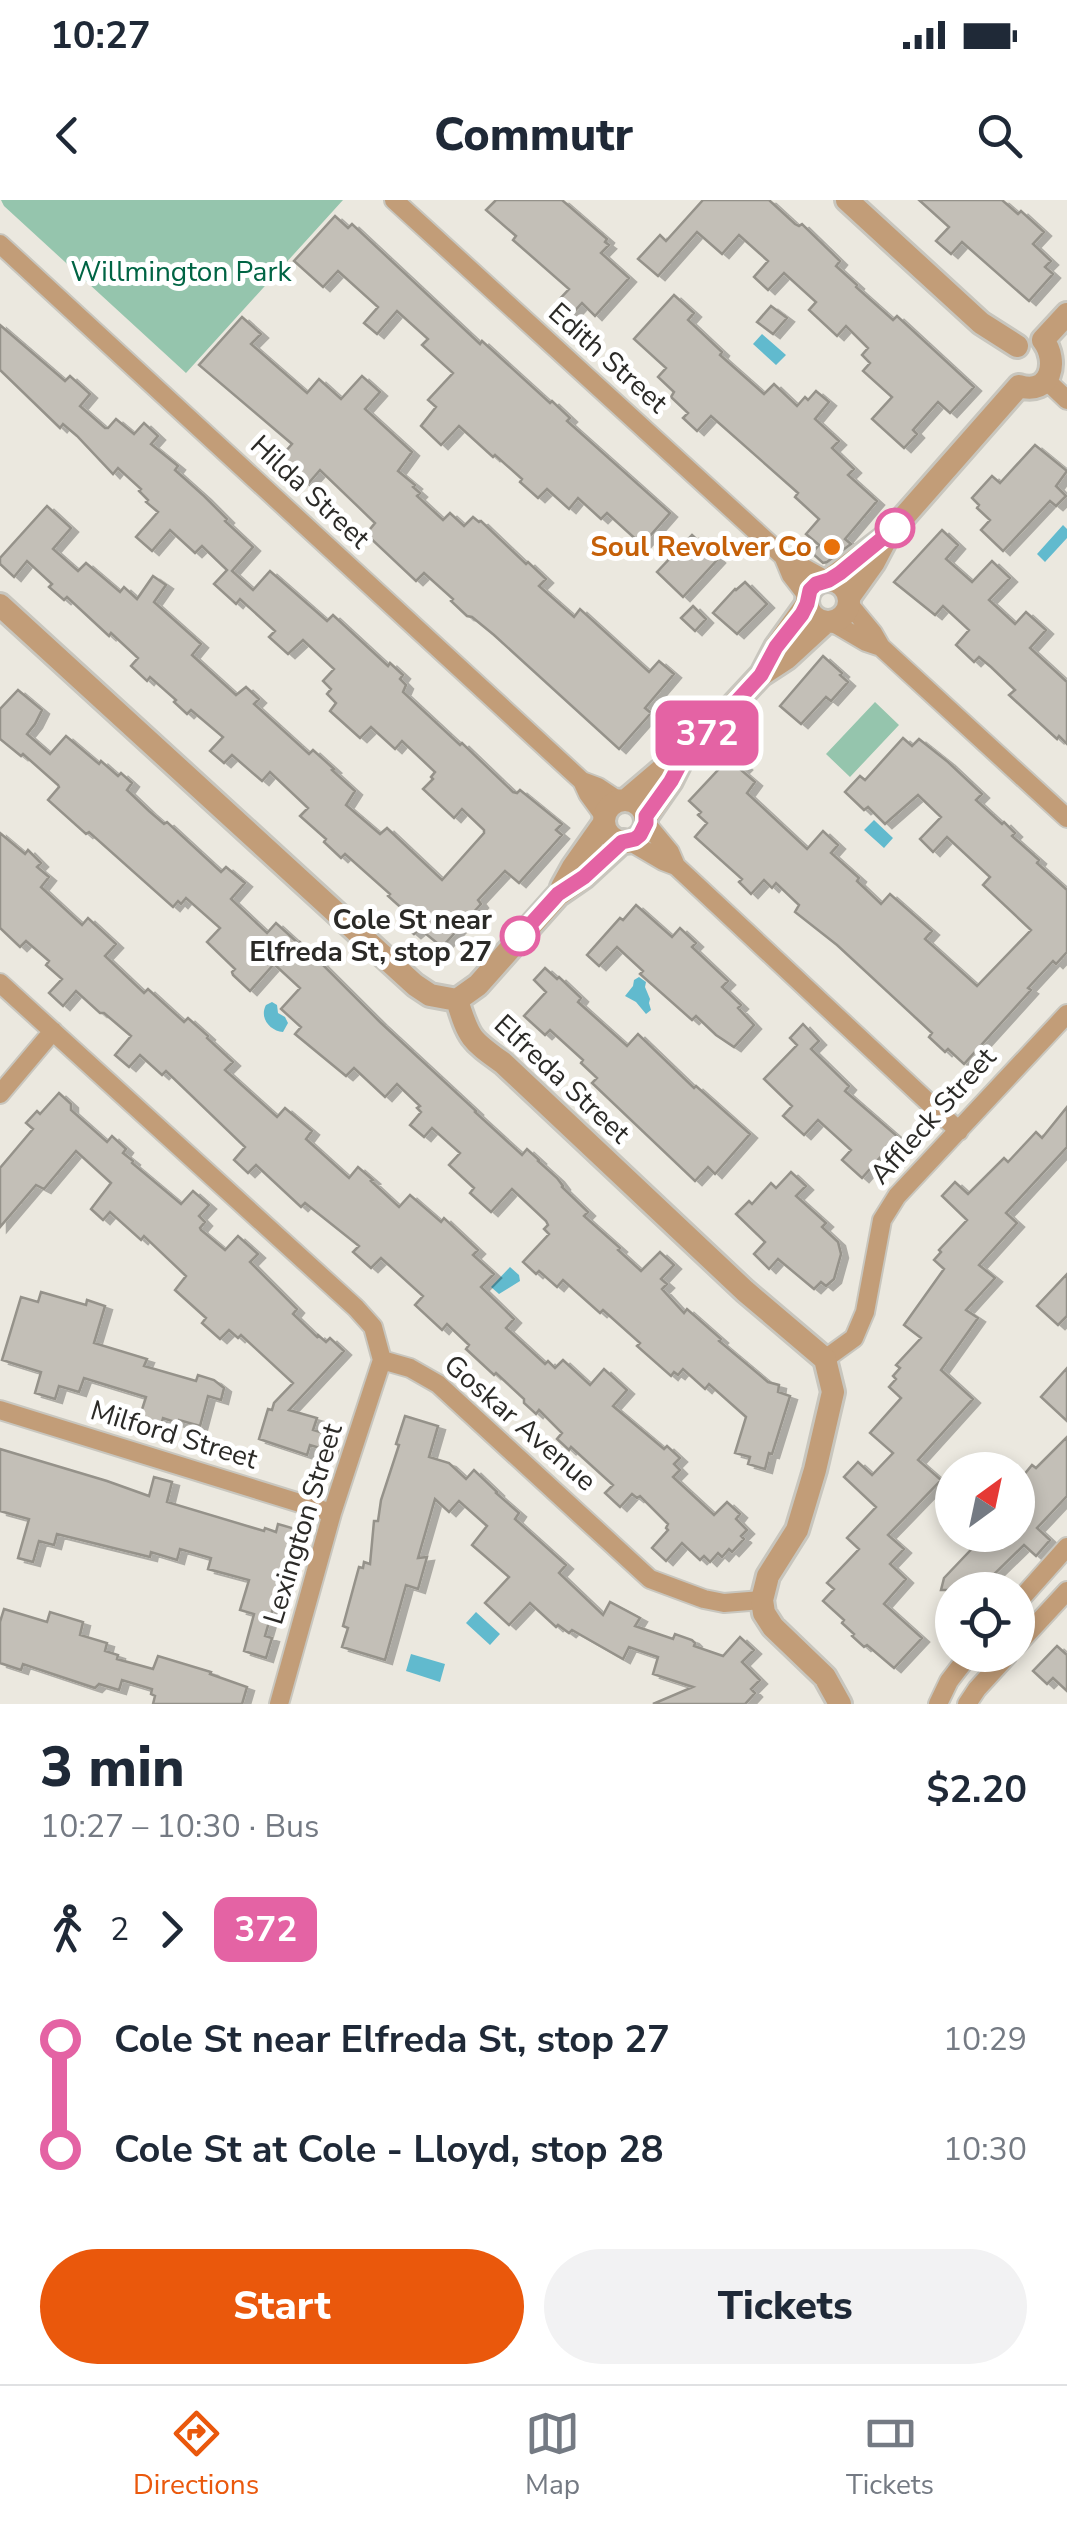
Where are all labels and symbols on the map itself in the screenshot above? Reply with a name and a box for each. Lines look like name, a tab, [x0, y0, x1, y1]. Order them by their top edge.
park label: Willmington Park	[71, 253, 292, 291]
street label: Edith Street	[540, 294, 676, 422]
street label: Hilda Street	[242, 427, 378, 557]
unlabelled marker	[876, 509, 914, 547]
place label: Soul Revolver Co	[590, 528, 812, 566]
marker: Soul Revolver Co	[821, 536, 843, 558]
line badge: 372	[650, 700, 764, 766]
place label: Cole St near Elfreda St, stop 27	[249, 901, 492, 971]
marker: Cole St near Elfreda St, stop 27	[501, 917, 539, 955]
street label: Elfreda Street	[486, 1006, 638, 1152]
street label: Affleck Street	[861, 1039, 1005, 1193]
street label: Goskar Avenue	[436, 1346, 604, 1500]
street label: Milford Street	[86, 1392, 262, 1478]
street label: Lexington Street	[254, 1419, 352, 1629]
north arrow	[935, 1452, 1035, 1552]

